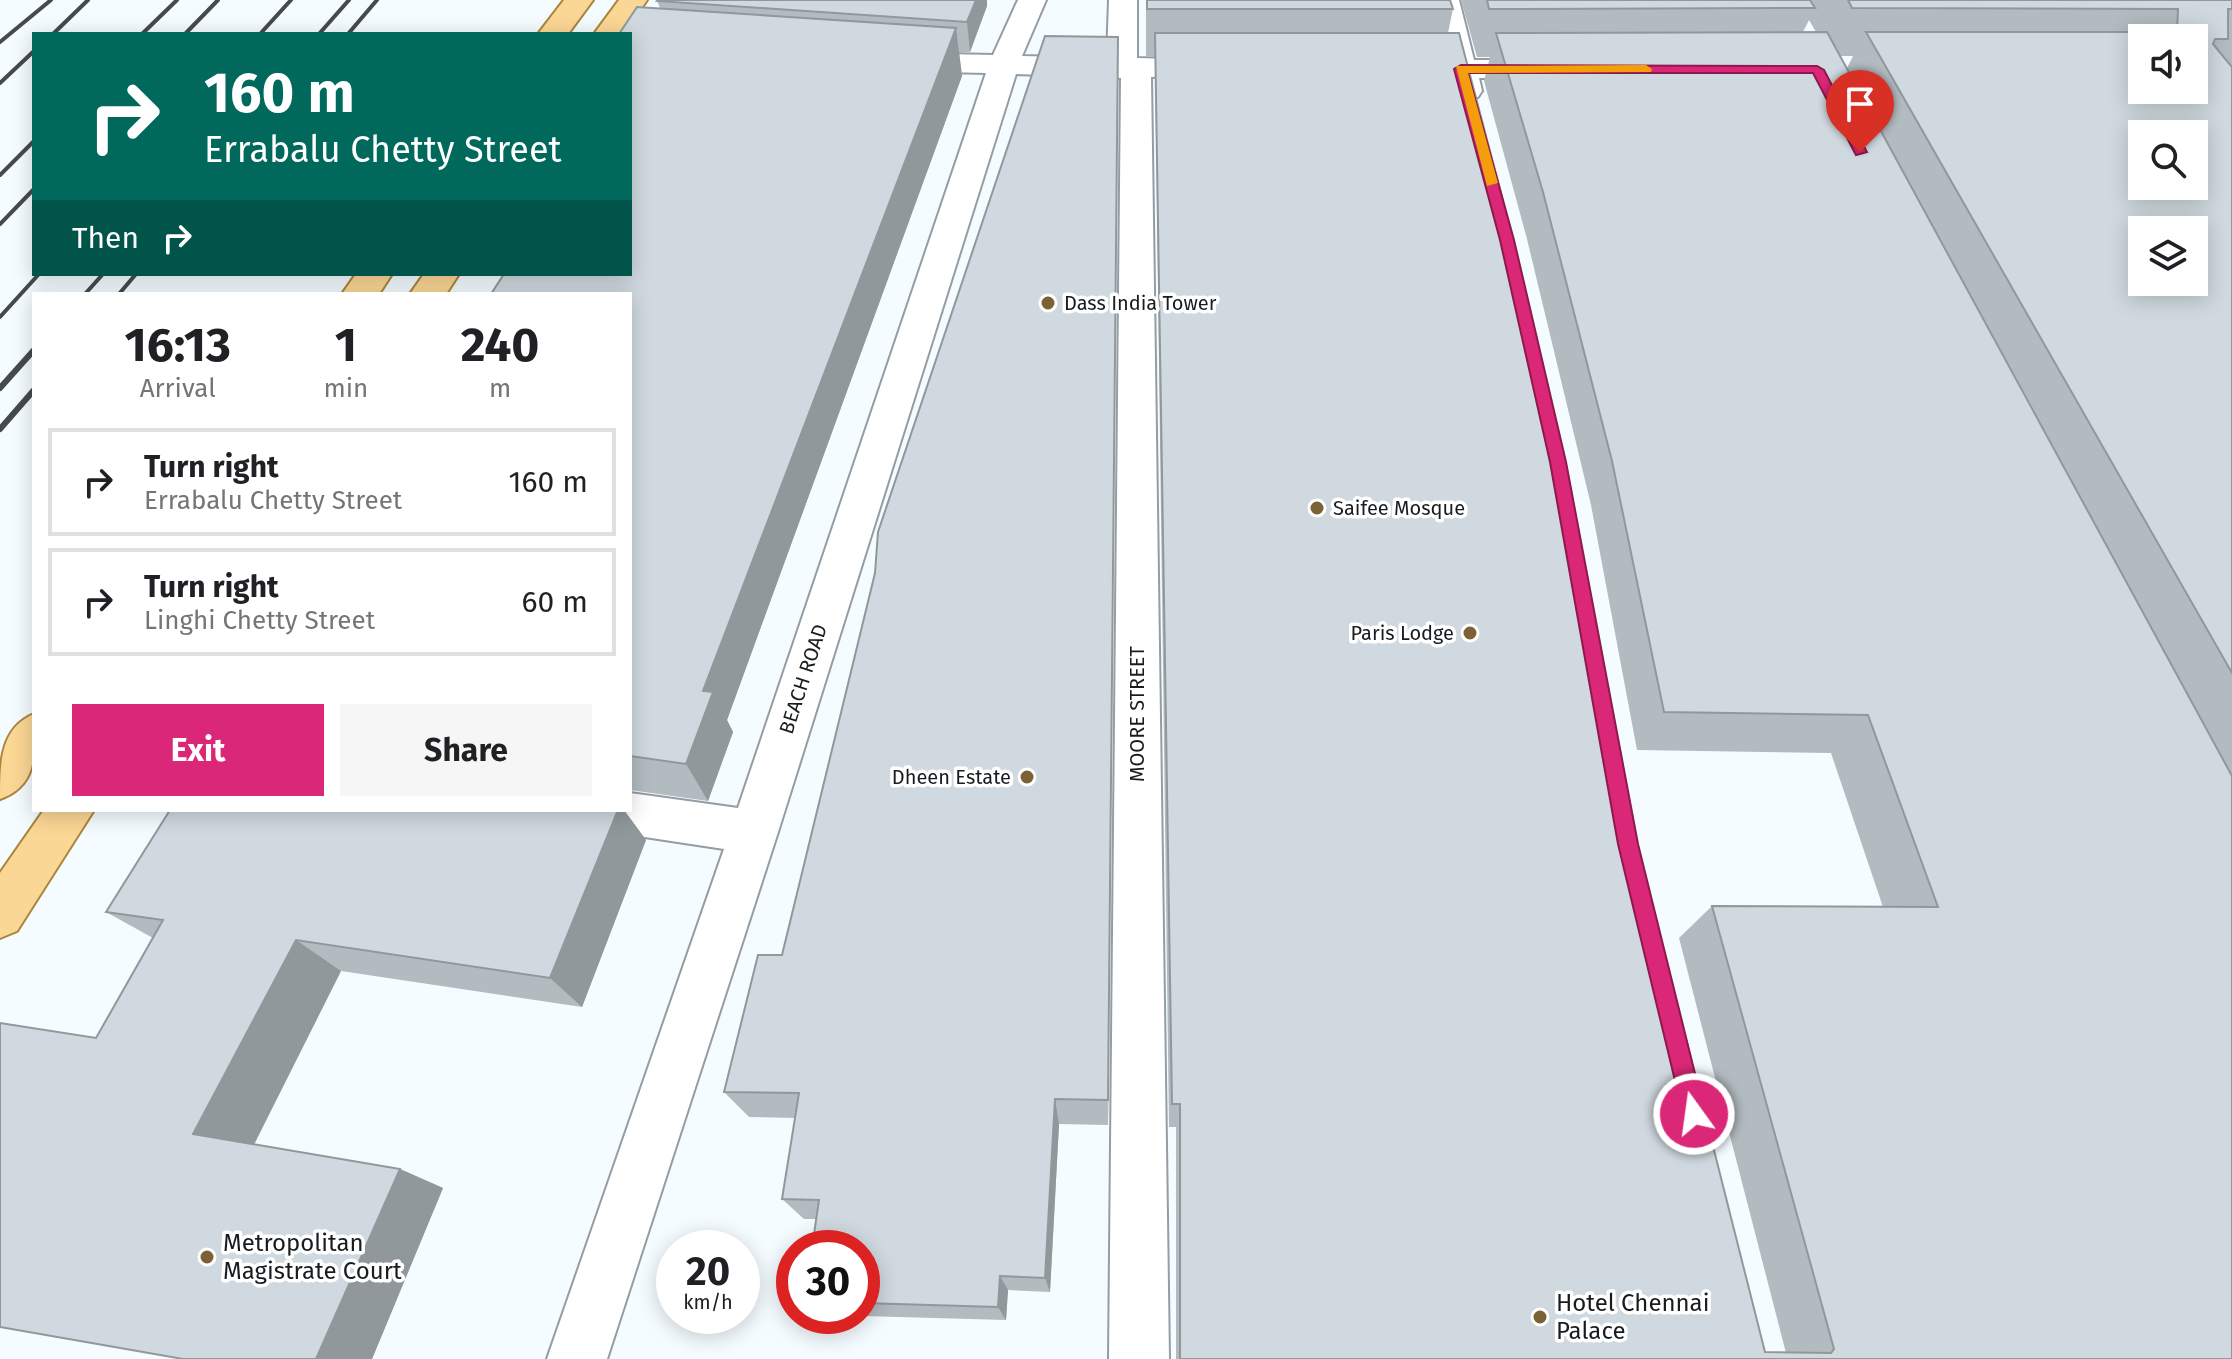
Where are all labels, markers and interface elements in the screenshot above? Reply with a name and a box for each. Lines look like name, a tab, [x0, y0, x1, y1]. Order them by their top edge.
map controls	[2128, 24, 2208, 296]
button: sound	[2128, 24, 2208, 104]
text: 160 m	[204, 60, 355, 127]
icon: right	[72, 64, 176, 168]
pin	[1826, 70, 1894, 152]
icon: arrive	[1838, 82, 1882, 126]
button: search	[2128, 120, 2208, 200]
text: Errabalu Chetty Street	[204, 128, 562, 172]
icon: right	[155, 216, 199, 260]
button: layers	[2128, 216, 2208, 296]
text: Then	[72, 220, 139, 256]
place label: Dass India Tower	[1064, 291, 1217, 315]
marker: Dass India Tower	[1039, 294, 1057, 312]
text: 16:13	[125, 316, 231, 374]
text: 1	[335, 316, 357, 374]
text: 240	[461, 316, 539, 374]
text: Arrival	[140, 373, 216, 404]
text: min	[323, 373, 368, 404]
text: m	[489, 373, 511, 404]
text: Turn right	[144, 449, 279, 485]
icon: right	[76, 460, 120, 504]
text: 160 m	[509, 464, 588, 500]
text: Errabalu Chetty Street	[144, 485, 402, 516]
place label: Saifee Mosque	[1333, 496, 1465, 520]
marker: Saifee Mosque	[1308, 499, 1326, 517]
text: Turn right	[144, 569, 279, 605]
icon: right	[76, 580, 120, 624]
text: 60 m	[522, 584, 588, 620]
text: Linghi Chetty Street	[144, 605, 375, 636]
street label: BEACH ROAD	[774, 621, 832, 737]
place label: Paris Lodge	[1351, 621, 1454, 645]
marker: Paris Lodge	[1461, 624, 1479, 642]
street label: MOORE STREET	[1125, 645, 1149, 782]
button: Exit	[72, 704, 324, 796]
button: Share	[340, 704, 592, 796]
place label: Dheen Estate	[892, 765, 1011, 789]
marker: Dheen Estate	[1018, 768, 1036, 786]
position arrow	[1652, 1072, 1736, 1156]
place label: Metropolitan Magistrate Court	[223, 1229, 402, 1285]
speed limit sign: 30	[776, 1230, 880, 1334]
marker: Metropolitan Magistrate Court	[198, 1248, 216, 1266]
text: 20	[686, 1248, 730, 1296]
place label: Hotel Chennai Palace	[1556, 1289, 1709, 1345]
text: km/h	[683, 1290, 733, 1314]
marker: Hotel Chennai Palace	[1531, 1308, 1549, 1326]

